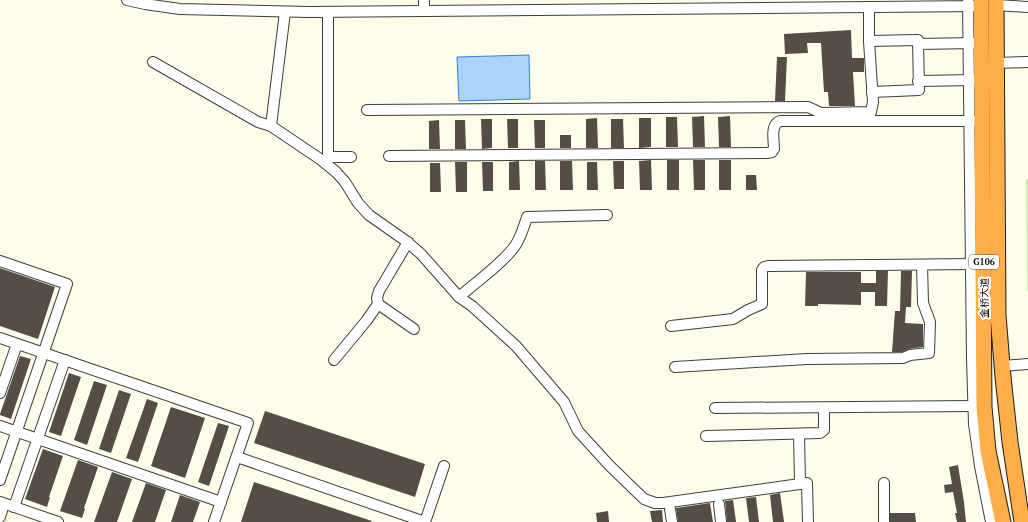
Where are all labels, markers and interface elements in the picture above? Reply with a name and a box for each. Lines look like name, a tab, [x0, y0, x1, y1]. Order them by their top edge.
road number: G106	[969, 255, 999, 269]
street label: 金桥大道	[978, 278, 991, 318]

